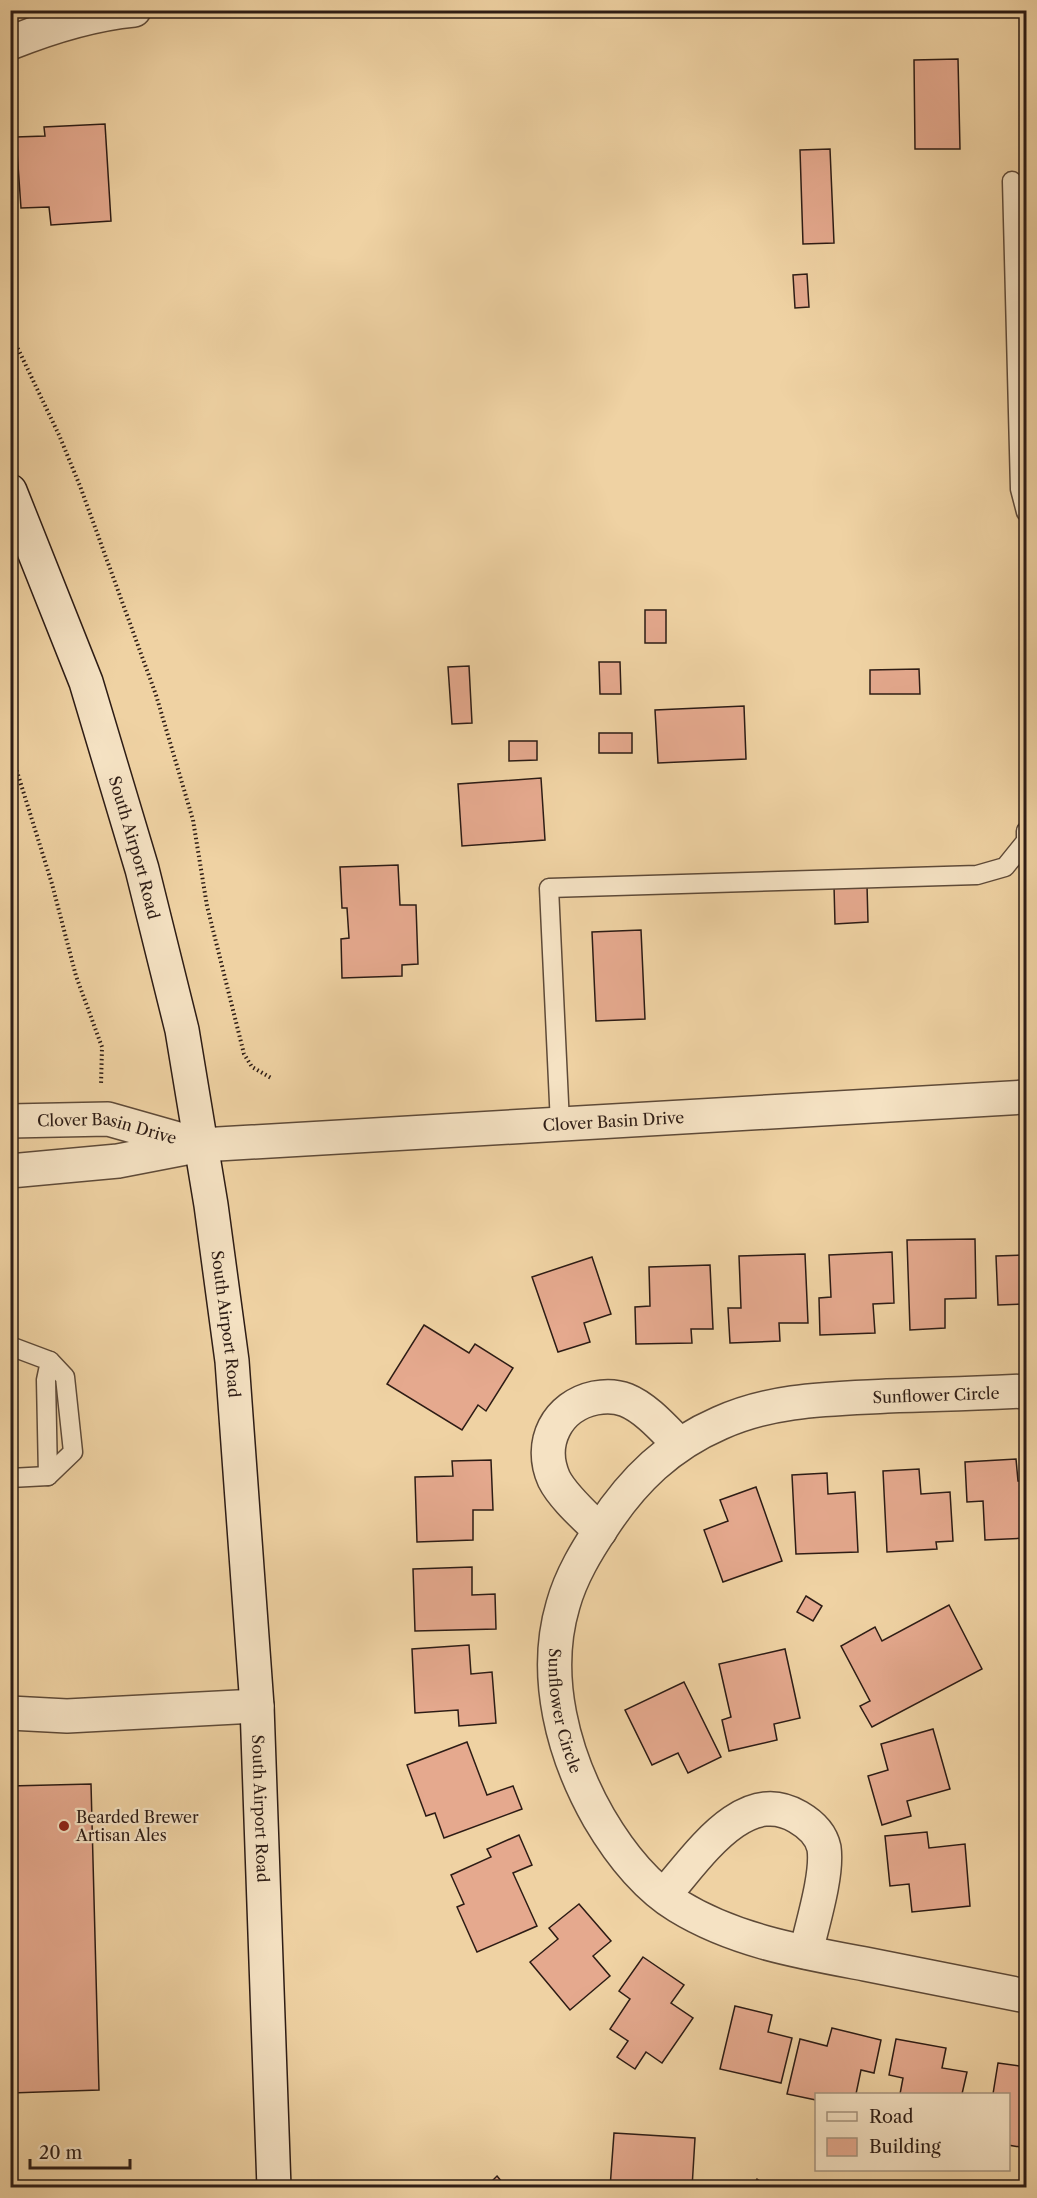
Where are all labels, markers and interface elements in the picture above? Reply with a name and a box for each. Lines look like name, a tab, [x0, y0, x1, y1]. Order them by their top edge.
street label: South Airport Road	[105, 773, 164, 921]
street label: Clover Basin Drive	[542, 1107, 685, 1135]
street label: Clover Basin Drive	[37, 1109, 179, 1148]
street label: South Airport Road	[207, 1249, 245, 1398]
street label: Sunflower Circle	[872, 1383, 1000, 1407]
street label: Sunflower Circle	[545, 1648, 586, 1776]
street label: South Airport Road	[248, 1734, 273, 1883]
place label: Bearded Brewer Artisan Ales	[75, 1807, 199, 1845]
marker: Bearded Brewer Artisan Ales	[57, 1819, 71, 1833]
legend	[815, 2093, 1010, 2171]
text: Road	[869, 2106, 914, 2128]
scale bar	[30, 2132, 130, 2170]
text: Building	[869, 2136, 941, 2158]
text: 20 m	[39, 2142, 83, 2164]

